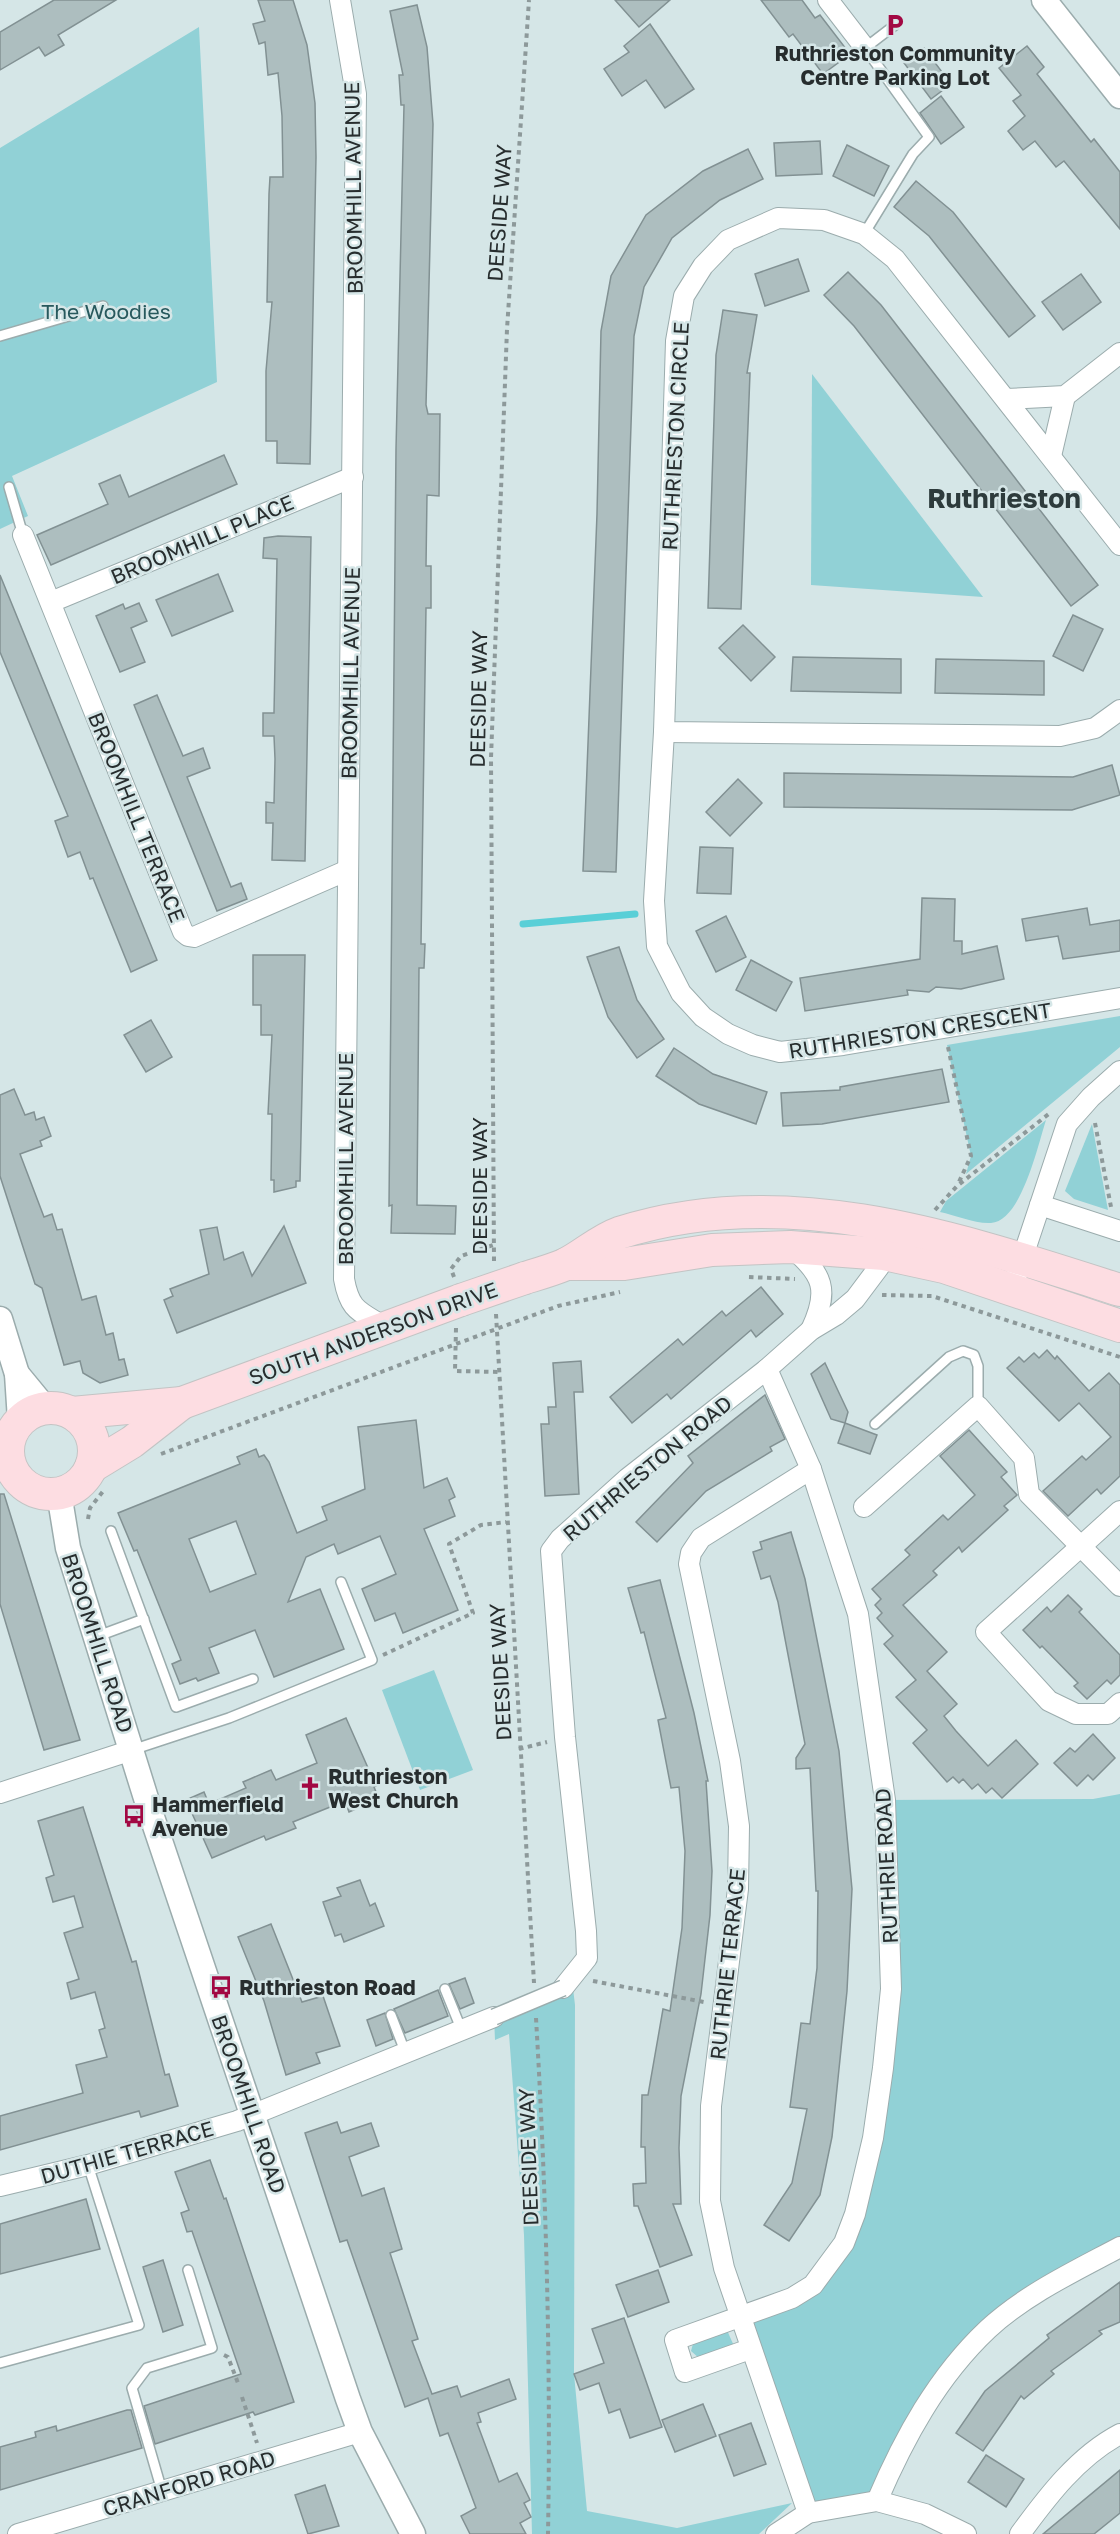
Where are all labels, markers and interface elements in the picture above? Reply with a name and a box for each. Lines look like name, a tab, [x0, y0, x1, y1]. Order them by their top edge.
parking icon: Ruthrieston Community Centre Parking Lot	[882, 12, 908, 38]
place label: Ruthrieston Community Centre Parking Lot	[774, 40, 1016, 90]
street label: BROOMHILL AVENUE	[338, 82, 368, 294]
street label: DEESIDE WAY	[481, 143, 517, 282]
park label: The Woodies	[41, 298, 171, 324]
street label: RUTHRIESTON CIRCLE	[656, 321, 694, 551]
district label: Ruthrieston	[927, 482, 1081, 514]
street label: BROOMHILL PLACE	[107, 489, 297, 589]
street label: BROOMHILL AVENUE	[335, 567, 365, 779]
street label: DEESIDE WAY	[464, 630, 492, 768]
street label: BROOMHILL TERRACE	[83, 708, 191, 926]
street label: RUTHRIESTON CRESCENT	[787, 996, 1053, 1064]
street label: BROOMHILL AVENUE	[332, 1053, 358, 1265]
street label: DEESIDE WAY	[466, 1117, 492, 1255]
street label: SOUTH ANDERSON DRIVE	[245, 1276, 501, 1390]
street label: RUTHRIESTON ROAD	[557, 1390, 737, 1546]
street label: BROOMHILL ROAD	[57, 1550, 139, 1736]
street label: DEESIDE WAY	[483, 1602, 517, 1741]
place label: Ruthrieston West Church	[328, 1763, 458, 1813]
church icon: Ruthrieston West Church	[297, 1775, 323, 1801]
street label: RUTHRIE ROAD	[869, 1788, 903, 1944]
place label: Hammerfield Avenue	[152, 1791, 284, 1841]
bus stop icon: Hammerfield Avenue	[121, 1803, 147, 1829]
street label: RUTHRIE TERRACE	[704, 1867, 750, 2061]
bus stop icon: Ruthrieston Road	[208, 1974, 234, 2000]
place label: Ruthrieston Road	[239, 1974, 416, 2000]
street label: BROOMHILL ROAD	[206, 2011, 292, 2197]
street label: DEESIDE WAY	[513, 2087, 543, 2226]
street label: DUTHIE TERRACE	[37, 2115, 217, 2189]
street label: CRANFORD ROAD	[100, 2444, 278, 2522]

